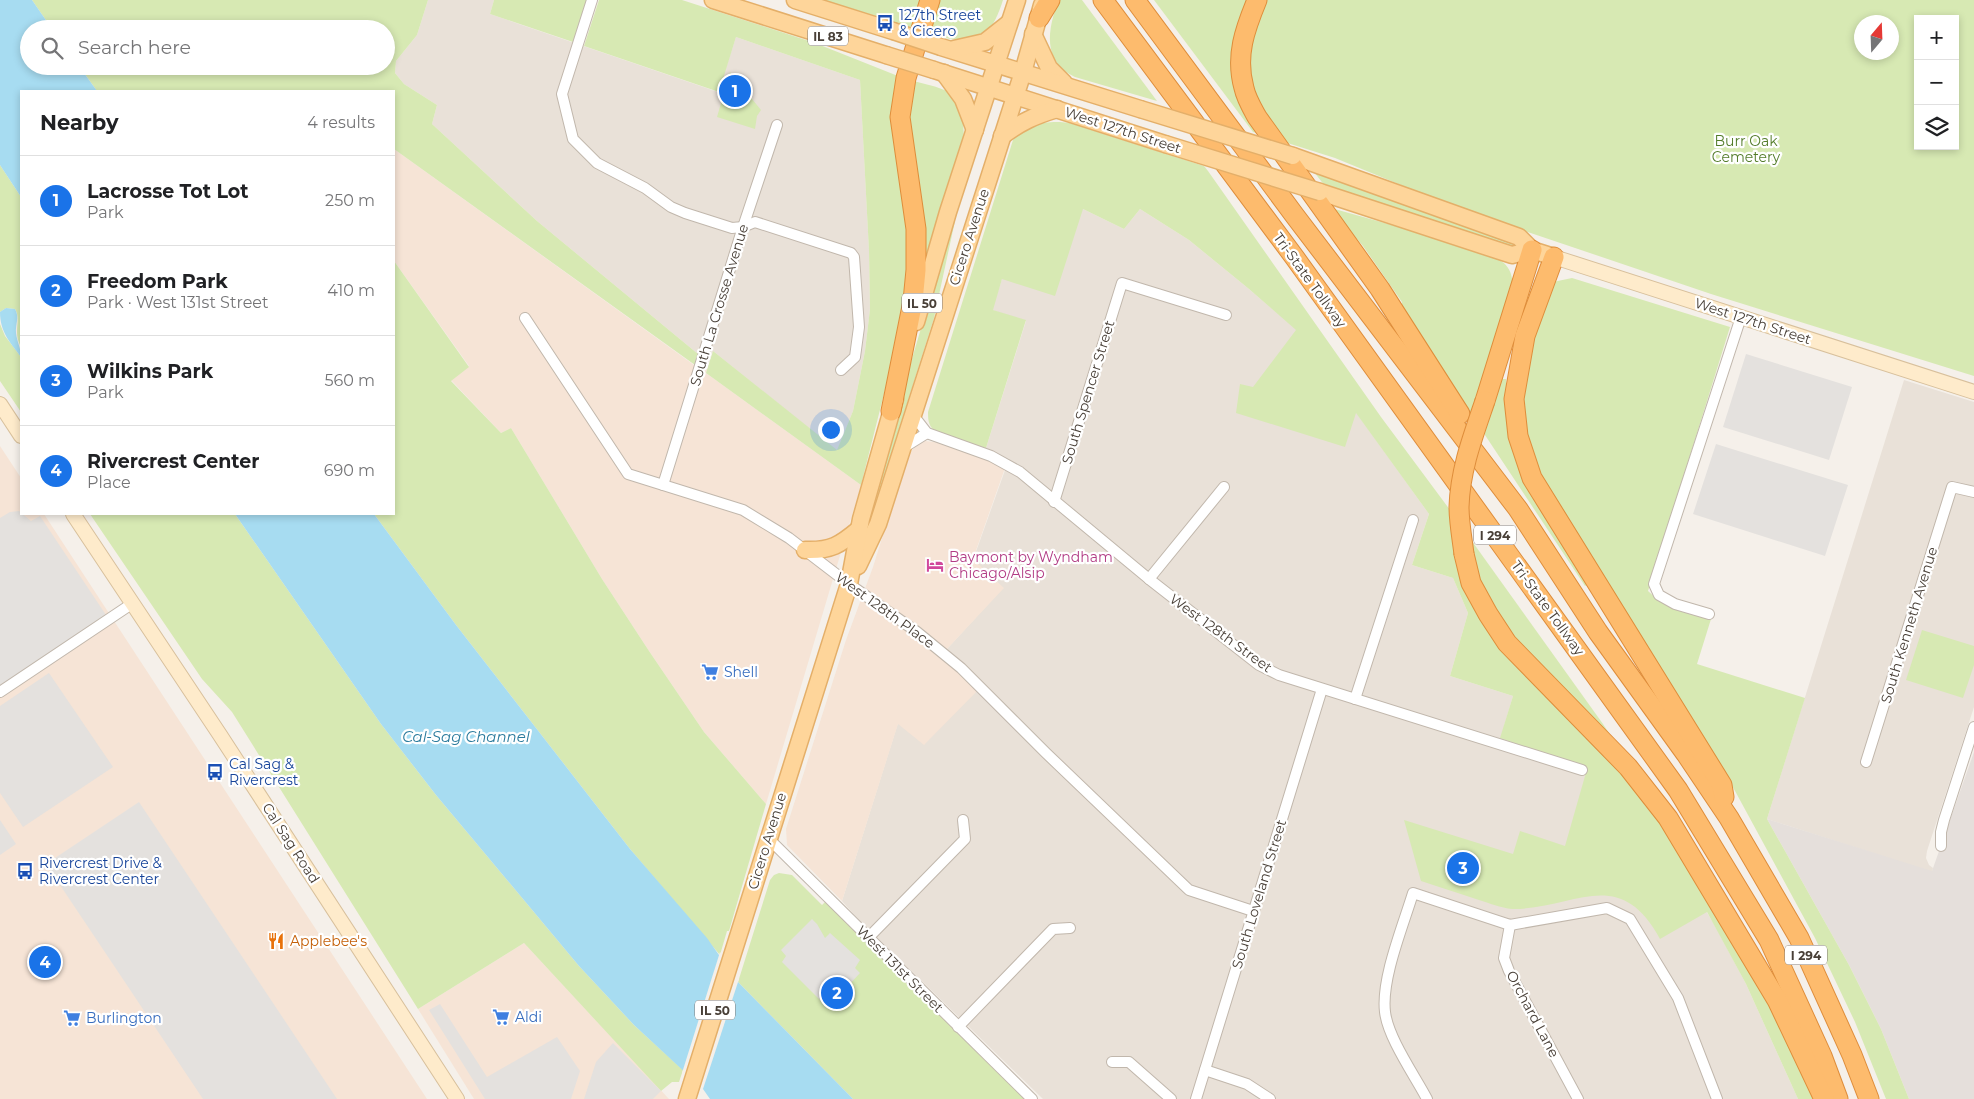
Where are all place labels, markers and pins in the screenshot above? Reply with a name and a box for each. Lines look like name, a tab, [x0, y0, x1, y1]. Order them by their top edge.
place label: 127th Street & Cicero	[899, 6, 981, 40]
bus stop icon: 127th Street & Cicero	[875, 13, 895, 33]
pin: 1	[719, 72, 751, 110]
place label: Baymont by Wyndham Chicago/Alsip	[949, 548, 1113, 582]
hotel icon: Baymont by Wyndham Chicago/Alsip	[925, 555, 945, 575]
supermarket icon: Shell	[700, 662, 720, 682]
place label: Shell	[724, 663, 758, 681]
place label: Cal Sag & Rivercrest	[229, 755, 299, 789]
bus stop icon: Cal Sag & Rivercrest	[205, 762, 225, 782]
pin: 3	[1447, 849, 1479, 887]
place label: Rivercrest Drive & Rivercrest Center	[39, 854, 162, 888]
bus stop icon: Rivercrest Drive & Rivercrest Center	[15, 861, 35, 881]
restaurant icon: Applebee's	[266, 931, 286, 951]
place label: Applebee's	[290, 932, 367, 950]
pin: 4	[29, 943, 61, 981]
pin: 2	[821, 974, 853, 1012]
supermarket icon: Aldi	[491, 1007, 511, 1027]
supermarket icon: Burlington	[62, 1008, 82, 1028]
place label: Aldi	[515, 1008, 542, 1026]
place label: Burlington	[86, 1009, 162, 1027]

